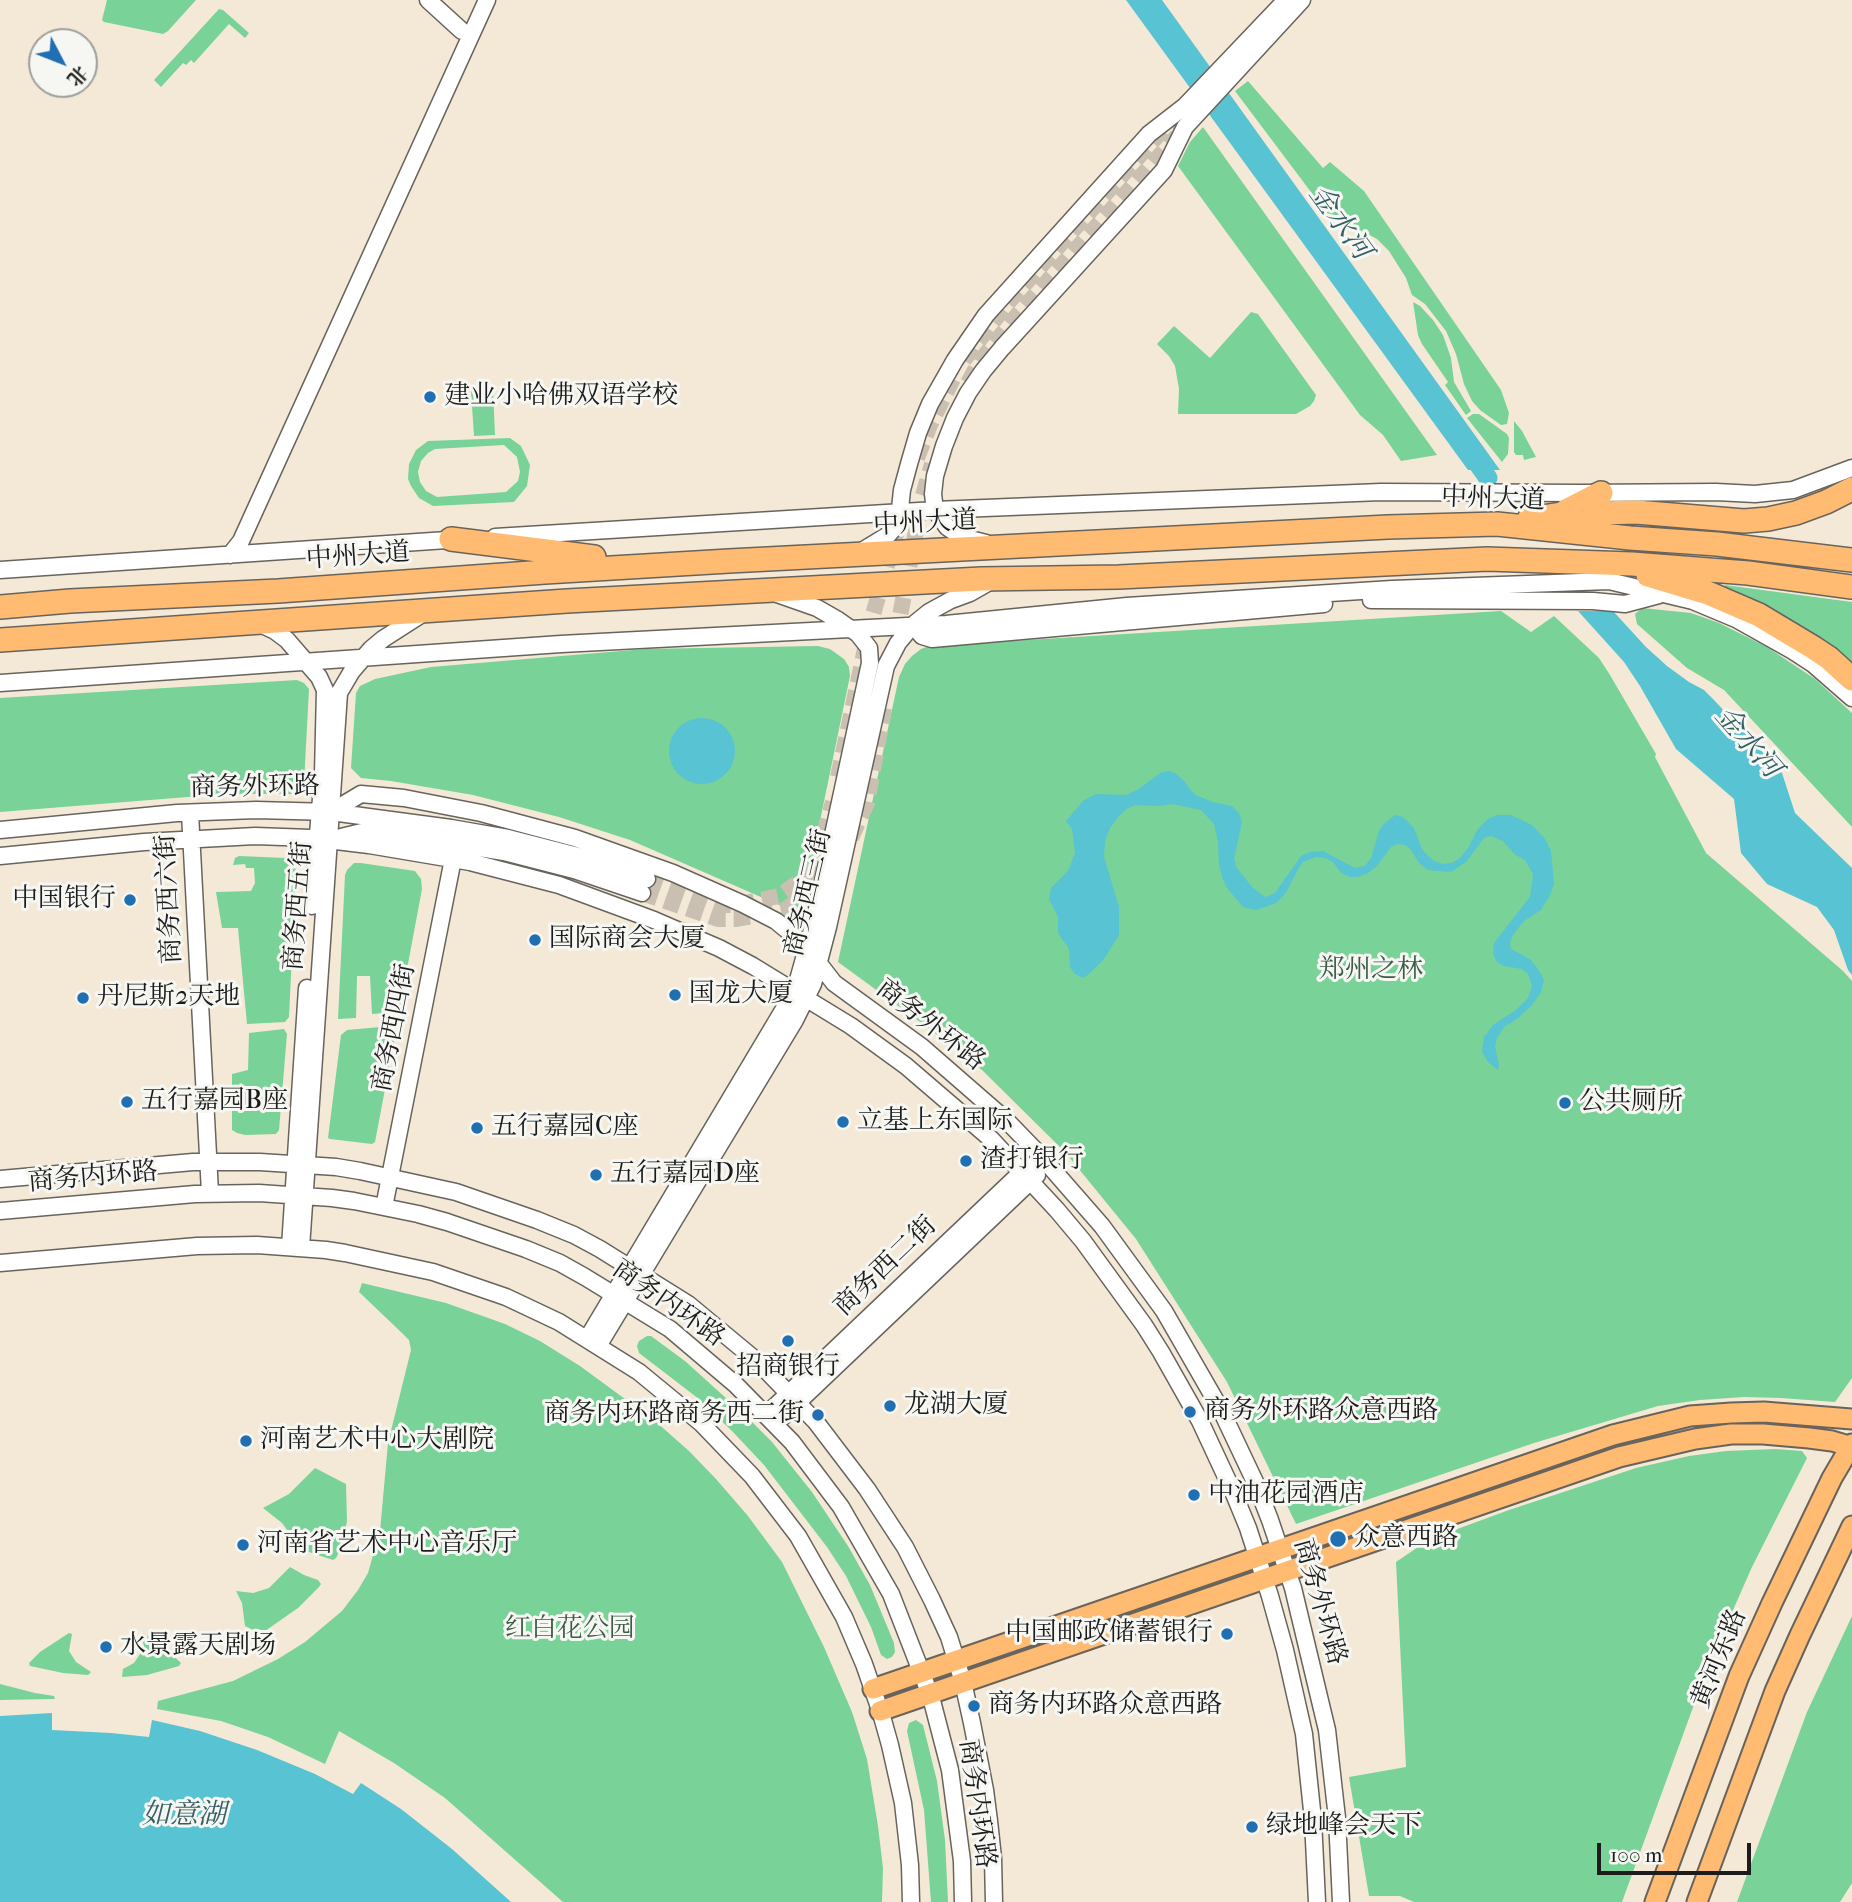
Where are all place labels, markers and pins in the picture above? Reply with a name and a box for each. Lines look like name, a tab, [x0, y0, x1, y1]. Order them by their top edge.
place label: 建业小哈佛双语学校	[444, 381, 678, 413]
marker: 建业小哈佛双语学校	[422, 389, 438, 405]
place label: 中国银行	[12, 884, 116, 916]
marker: 中国银行	[122, 892, 138, 908]
place label: 国际商会大厦	[549, 924, 705, 956]
marker: 国际商会大厦	[527, 932, 543, 948]
place label: 国龙大厦	[689, 979, 793, 1011]
place label: 丹尼斯2天地	[97, 982, 240, 1014]
marker: 国龙大厦	[667, 987, 683, 1003]
marker: 丹尼斯2天地	[75, 990, 91, 1006]
place label: 五行嘉园B座	[141, 1086, 288, 1118]
place label: 公共厕所	[1579, 1087, 1683, 1119]
marker: 五行嘉园B座	[119, 1094, 135, 1110]
marker: 公共厕所	[1557, 1095, 1573, 1111]
place label: 立基上东国际	[857, 1106, 1013, 1138]
place label: 五行嘉园C座	[491, 1112, 639, 1144]
marker: 立基上东国际	[835, 1114, 851, 1130]
marker: 五行嘉园C座	[469, 1120, 485, 1136]
place label: 渣打银行	[980, 1145, 1084, 1177]
marker: 渣打银行	[958, 1153, 974, 1169]
place label: 五行嘉园D座	[610, 1159, 760, 1191]
marker: 五行嘉园D座	[588, 1167, 604, 1183]
marker: 招商银行	[780, 1333, 796, 1349]
place label: 招商银行	[736, 1352, 840, 1384]
place label: 龙湖大厦	[904, 1390, 1008, 1422]
place label: 商务外环路众意西路	[1204, 1396, 1438, 1428]
marker: 龙湖大厦	[882, 1398, 898, 1414]
place label: 商务内环路商务西二街	[544, 1399, 804, 1431]
marker: 商务外环路众意西路	[1182, 1404, 1198, 1420]
marker: 商务内环路商务西二街	[810, 1407, 826, 1423]
place label: 河南艺术中心大剧院	[260, 1425, 494, 1457]
marker: 河南艺术中心大剧院	[238, 1433, 254, 1449]
place label: 中油花园酒店	[1208, 1479, 1364, 1511]
marker: 中油花园酒店	[1186, 1487, 1202, 1503]
place label: 众意西路	[1354, 1523, 1458, 1555]
place label: 河南省艺术中心音乐厅	[257, 1529, 517, 1561]
marker: 众意西路	[1328, 1529, 1348, 1549]
marker: 河南省艺术中心音乐厅	[235, 1537, 251, 1553]
place label: 中国邮政储蓄银行	[1005, 1618, 1213, 1650]
marker: 中国邮政储蓄银行	[1219, 1626, 1235, 1642]
place label: 水景露天剧场	[120, 1631, 276, 1663]
marker: 水景露天剧场	[98, 1639, 114, 1655]
place label: 商务内环路众意西路	[988, 1690, 1222, 1722]
marker: 商务内环路众意西路	[966, 1698, 982, 1714]
place label: 绿地峰会天下	[1266, 1811, 1422, 1843]
marker: 绿地峰会天下	[1244, 1819, 1260, 1835]

